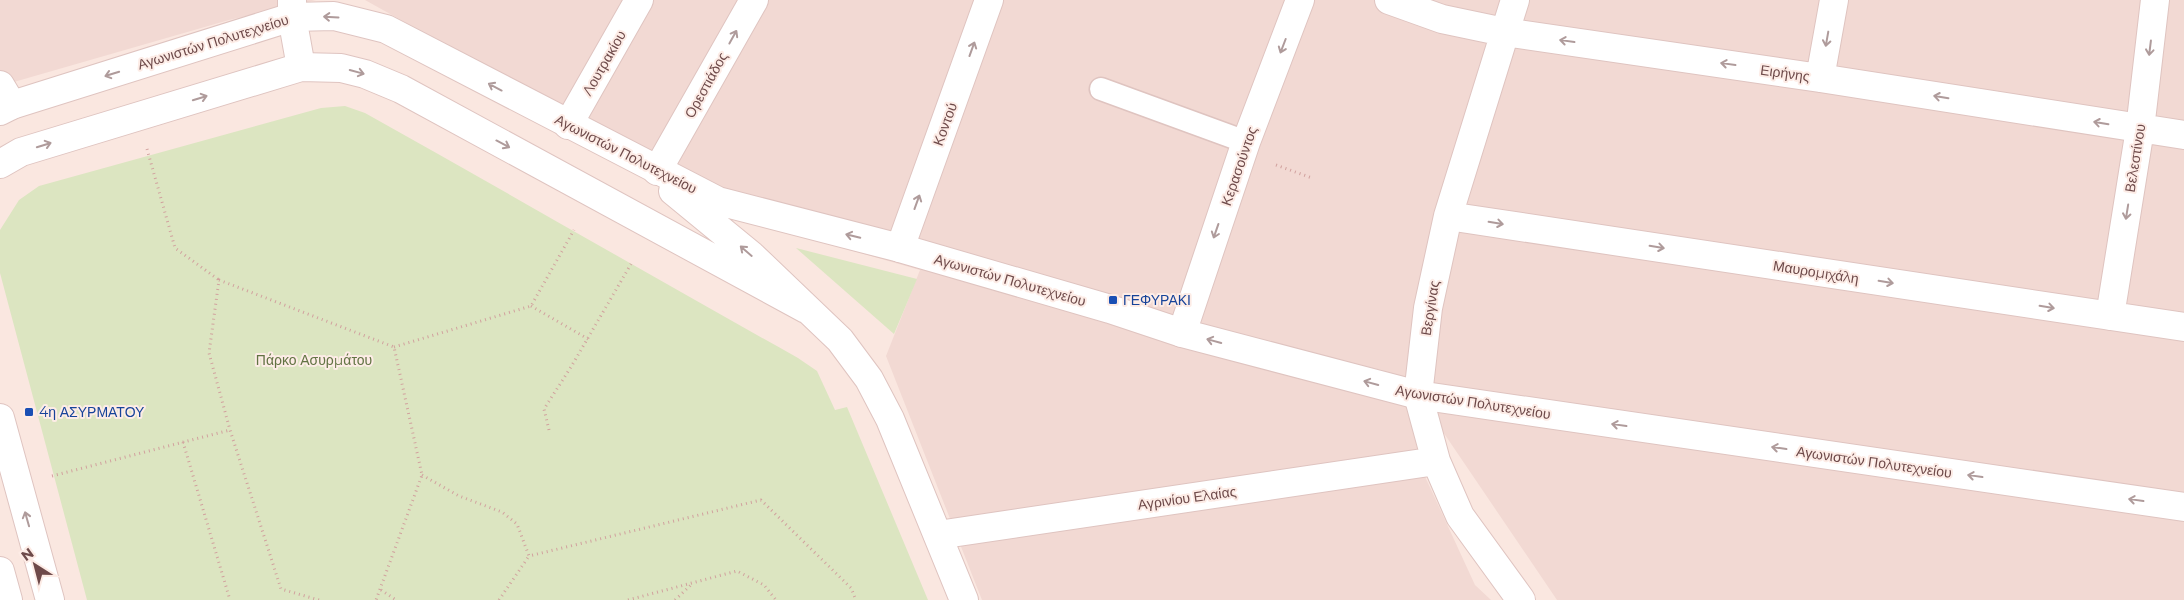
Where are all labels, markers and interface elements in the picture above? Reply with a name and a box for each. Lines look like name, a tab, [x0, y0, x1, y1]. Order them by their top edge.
street label: Αγωνιστών Πολυτεχνείου	[135, 10, 291, 74]
one-way arrow	[323, 12, 339, 21]
street label: Λουτρακίου	[578, 27, 630, 99]
one-way arrow	[728, 29, 738, 44]
one-way arrow	[1822, 31, 1832, 47]
one-way arrow	[1560, 36, 1576, 46]
one-way arrow	[1278, 37, 1287, 53]
one-way arrow	[2144, 40, 2154, 56]
one-way arrow	[968, 42, 977, 57]
street label: Ορεστιάδος	[680, 49, 732, 121]
one-way arrow	[1721, 59, 1737, 69]
street label: Ειρήνης	[1759, 61, 1811, 85]
one-way arrow	[349, 68, 365, 77]
one-way arrow	[104, 70, 120, 79]
one-way arrow	[488, 81, 503, 91]
one-way arrow	[192, 92, 208, 102]
one-way arrow	[1933, 92, 1949, 102]
street label: Κοντού	[929, 100, 961, 148]
street label: Αγωνιστών Πολυτεχνείου	[552, 110, 700, 198]
one-way arrow	[2094, 117, 2110, 127]
street label: Βελεστίνου	[2121, 122, 2149, 194]
street label: Κερασούντος	[1217, 124, 1261, 208]
one-way arrow	[36, 139, 52, 149]
one-way arrow	[495, 140, 509, 150]
one-way arrow	[913, 195, 922, 210]
one-way arrow	[2121, 203, 2131, 219]
one-way arrow	[1488, 218, 1504, 228]
one-way arrow	[1211, 223, 1220, 239]
one-way arrow	[845, 231, 861, 240]
one-way arrow	[1648, 243, 1664, 253]
one-way arrow	[739, 245, 752, 257]
street label: Αγωνιστών Πολυτεχνείου	[932, 250, 1088, 310]
street label: Μαυρομιχάλη	[1772, 256, 1860, 288]
one-way arrow	[1878, 278, 1894, 288]
street label: Βεργίνας	[1417, 279, 1443, 337]
place label: ΓΕΦΥΡΑΚΙ	[1123, 291, 1191, 309]
marker: ΓΕΦΥΡΑΚΙ	[1107, 294, 1119, 306]
one-way arrow	[2039, 302, 2055, 312]
one-way arrow	[1207, 336, 1223, 346]
park label: Πάρκο Ασυρμάτου	[256, 351, 372, 369]
one-way arrow	[1364, 378, 1380, 387]
street label: Αγωνιστών Πολυτεχνείου	[1394, 381, 1552, 423]
place label: 4η ΑΣΥΡΜΑΤΟΥ	[39, 403, 145, 421]
marker: 4η ΑΣΥΡΜΑΤΟΥ	[23, 406, 35, 418]
one-way arrow	[1611, 419, 1627, 429]
street label: Αγωνιστών Πολυτεχνείου	[1795, 442, 1953, 482]
one-way arrow	[1772, 443, 1788, 453]
one-way arrow	[1967, 471, 1983, 481]
street label: Αγρινίου Ελαίας	[1137, 482, 1238, 514]
one-way arrow	[2128, 494, 2144, 504]
one-way arrow	[21, 512, 31, 528]
north arrow	[10, 540, 60, 590]
text: N	[17, 544, 37, 565]

